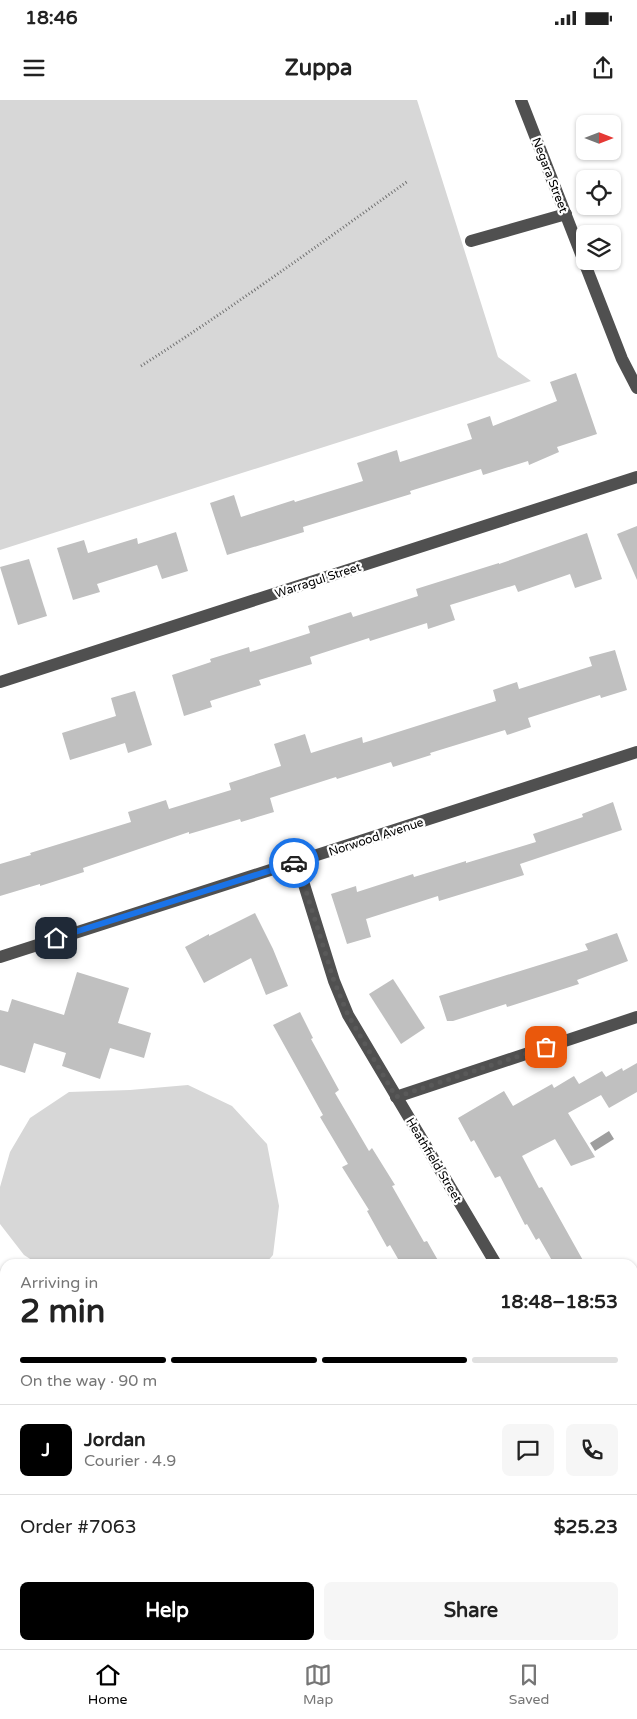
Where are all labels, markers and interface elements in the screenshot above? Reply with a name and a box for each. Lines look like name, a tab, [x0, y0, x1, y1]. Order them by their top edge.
text: 18:46	[25, 7, 78, 29]
icon: menu	[20, 54, 48, 82]
icon: share	[589, 54, 617, 82]
text: Zuppa	[285, 55, 352, 81]
north arrow	[576, 115, 621, 160]
map controls	[576, 115, 621, 270]
street label: Negara Street	[529, 135, 571, 215]
button: locate	[576, 170, 621, 215]
button: layers	[576, 225, 621, 270]
street label: Warragul Street	[273, 559, 363, 601]
street label: Norwood Avenue	[327, 815, 425, 859]
courier	[269, 838, 319, 888]
icon: car	[280, 849, 308, 877]
pin	[35, 917, 77, 959]
icon: home	[42, 924, 70, 952]
pin	[525, 1026, 567, 1068]
icon: bag	[532, 1033, 560, 1061]
street label: Heathfield Street	[403, 1115, 465, 1205]
text: Arriving in	[20, 1273, 98, 1293]
text: 18:48–18:53	[500, 1291, 618, 1313]
text: 2 min	[20, 1293, 105, 1331]
text: On the way · 90 m	[20, 1371, 157, 1391]
button: chat	[502, 1424, 554, 1476]
button: phone	[566, 1424, 618, 1476]
text: Jordan	[84, 1429, 146, 1451]
text: J	[42, 1439, 50, 1461]
text: Courier · 4.9	[84, 1451, 176, 1471]
text: Order #7063	[20, 1516, 137, 1538]
text: $25.23	[554, 1516, 618, 1538]
button: Help	[20, 1582, 314, 1640]
button: Share	[324, 1582, 618, 1640]
tab: Home	[88, 1661, 127, 1708]
tab: Map	[303, 1661, 333, 1708]
tab: Saved	[509, 1661, 549, 1708]

